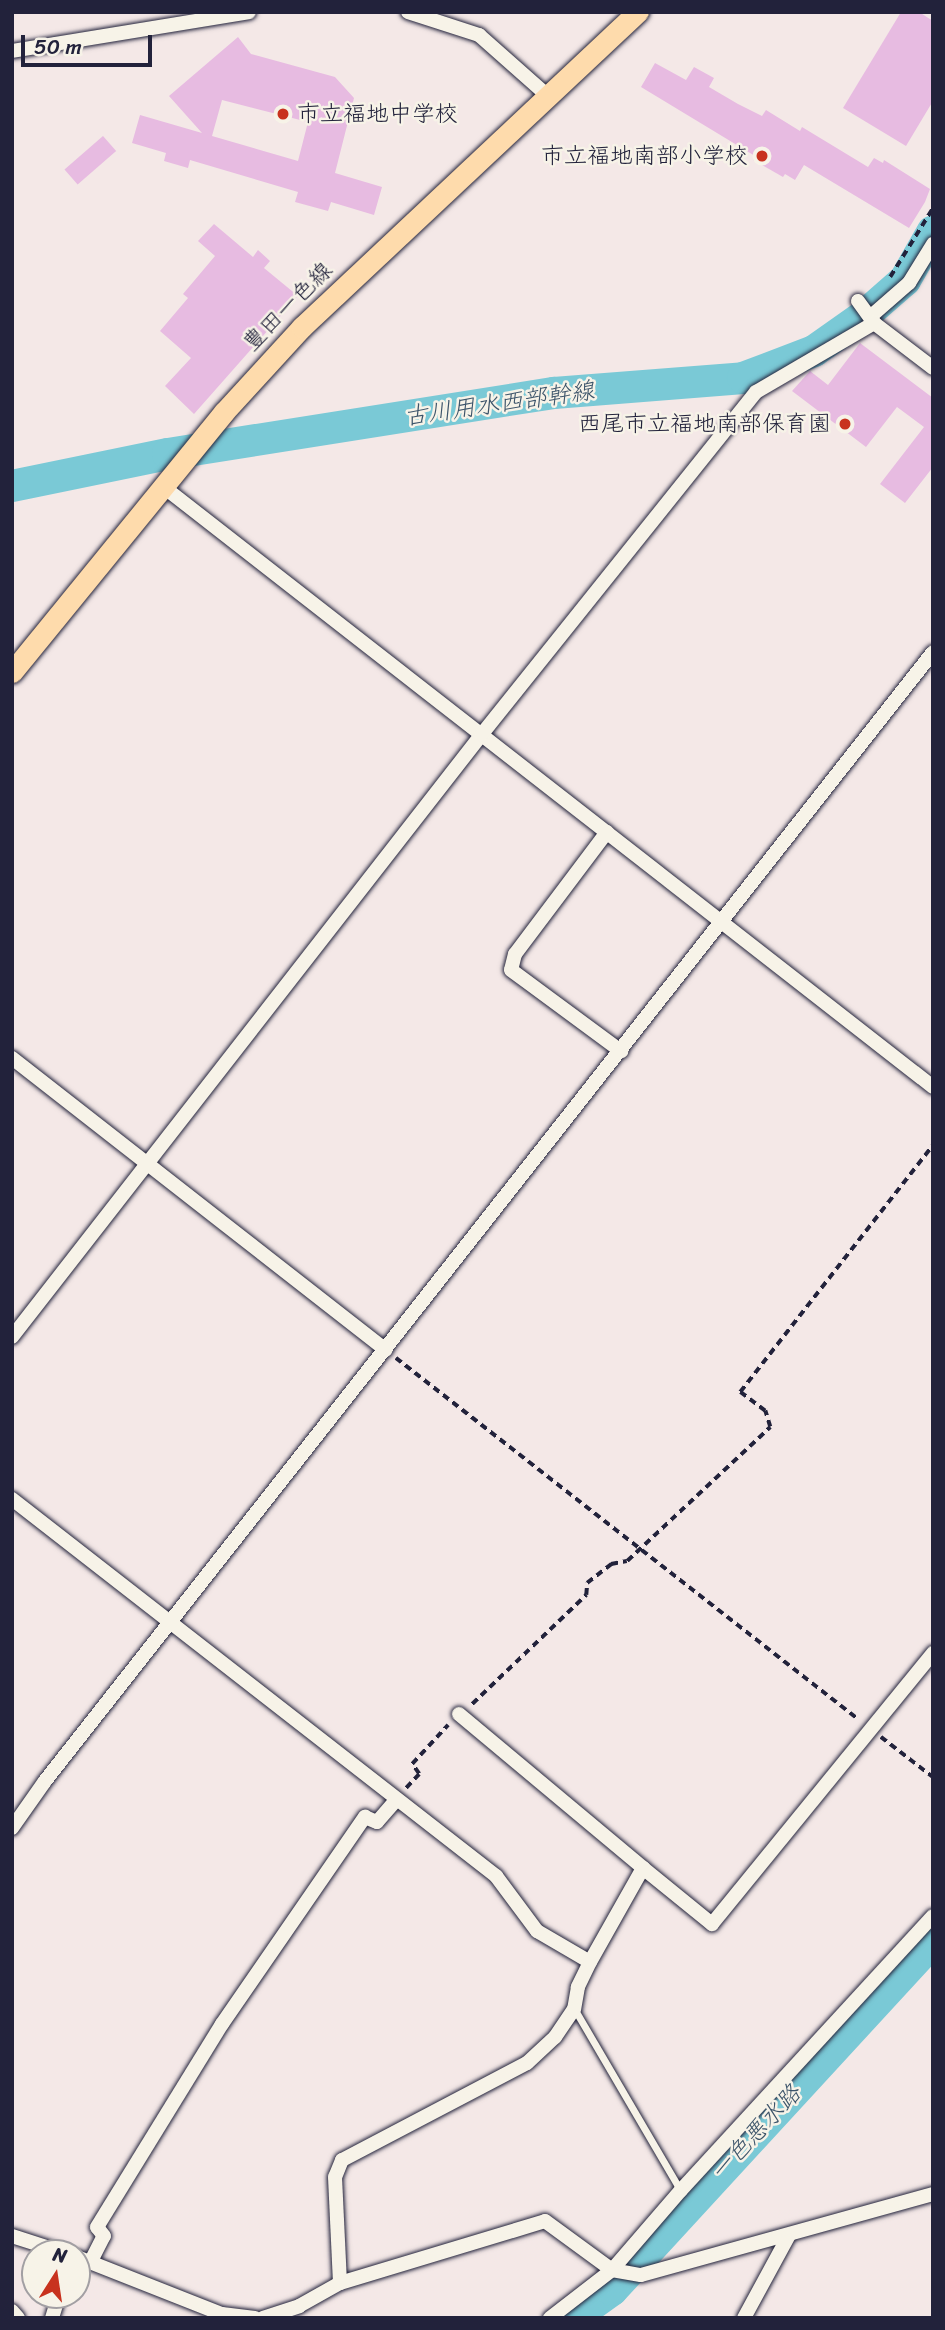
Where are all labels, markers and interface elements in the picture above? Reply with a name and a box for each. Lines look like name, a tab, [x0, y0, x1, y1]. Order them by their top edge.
scale bar	[24, 21, 156, 65]
text: 50 m	[34, 28, 82, 66]
place label: 市立福地中学校	[297, 100, 458, 128]
marker: 市立福地中学校	[275, 106, 291, 122]
place label: 市立福地南部小学校	[541, 142, 748, 170]
marker: 市立福地南部小学校	[754, 148, 770, 164]
street label: 豊田一色線	[238, 257, 338, 357]
water label: 古川用水西部幹線	[402, 376, 596, 432]
place label: 西尾市立福地南部保育園	[578, 410, 831, 438]
marker: 西尾市立福地南部保育園	[837, 416, 853, 432]
water label: 一色悪水路	[705, 2079, 807, 2187]
text: N	[50, 2237, 70, 2272]
north arrow	[21, 2239, 91, 2309]

